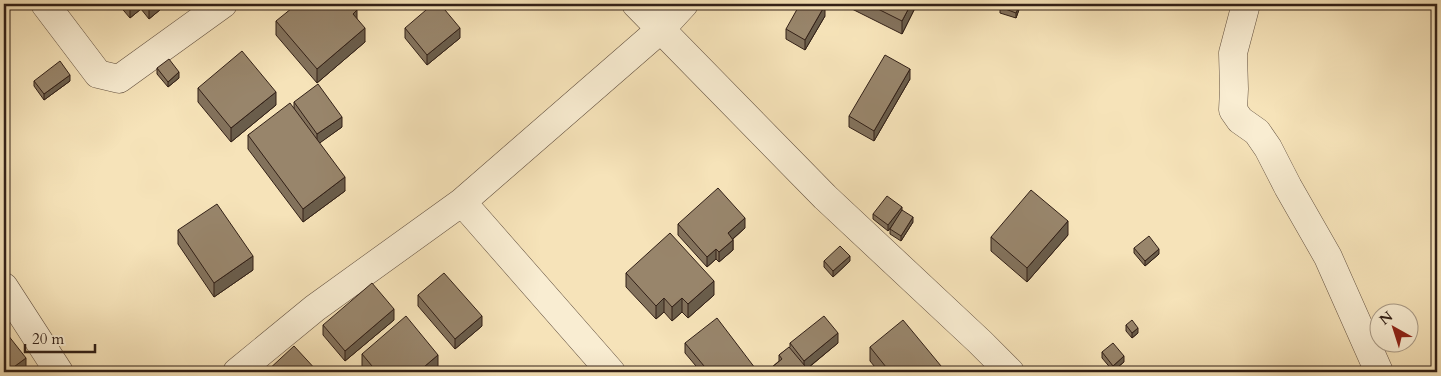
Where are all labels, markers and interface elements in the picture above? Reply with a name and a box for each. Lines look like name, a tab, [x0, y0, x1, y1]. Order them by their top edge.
north arrow	[1368, 304, 1418, 354]
text: N	[1375, 307, 1397, 329]
scale bar	[25, 321, 95, 353]
text: 20 m	[32, 329, 64, 349]

